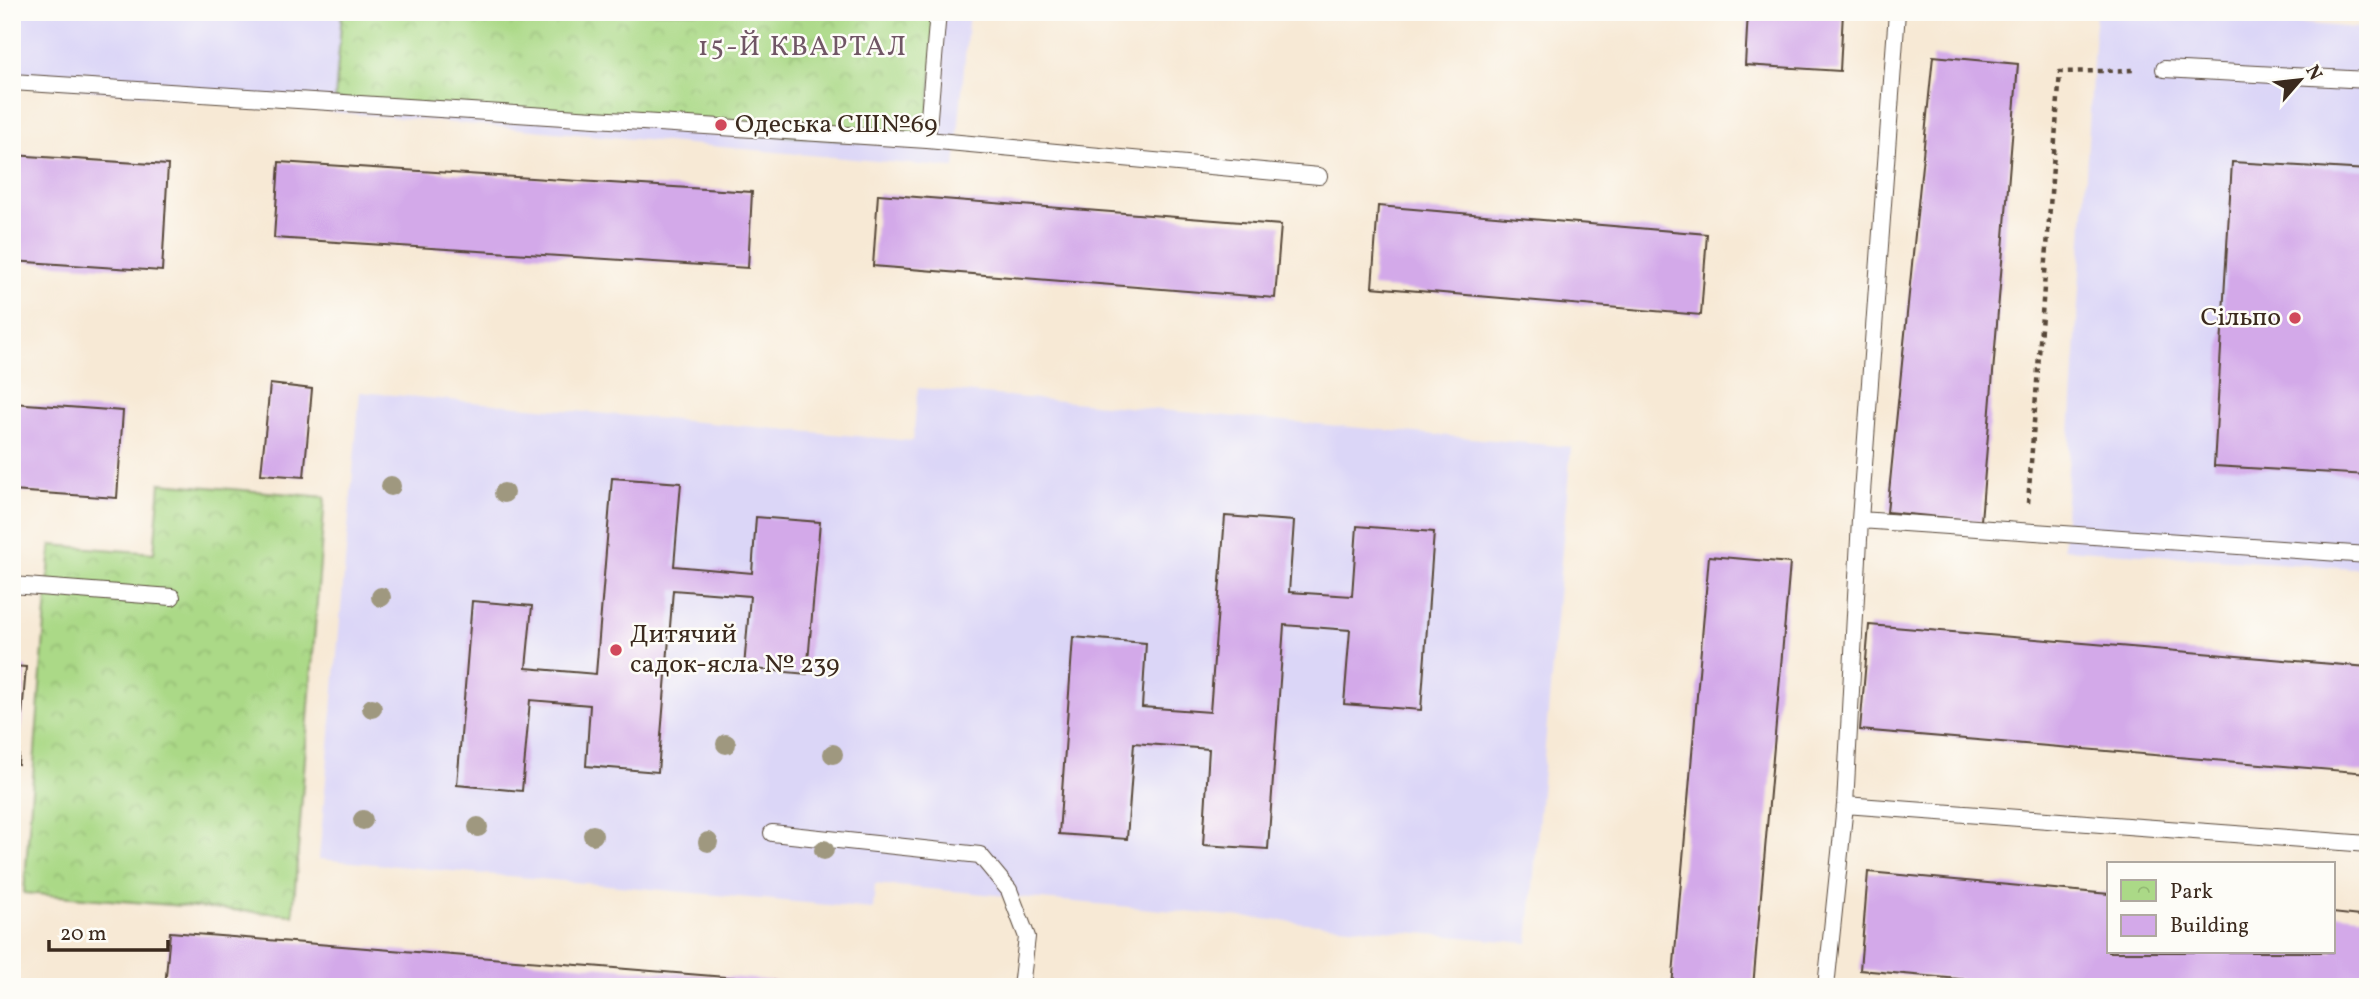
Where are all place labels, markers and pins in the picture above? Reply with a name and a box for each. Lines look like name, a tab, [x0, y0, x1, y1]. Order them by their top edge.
place label: Одеська СШ№69	[735, 107, 938, 143]
marker: Одеська СШ№69	[713, 117, 729, 133]
place label: Сільпо	[2200, 300, 2281, 336]
marker: Сільпо	[2287, 310, 2303, 326]
place label: Дитячий садок-ясла № 239	[630, 617, 839, 683]
marker: Дитячий садок-ясла № 239	[608, 642, 624, 658]

